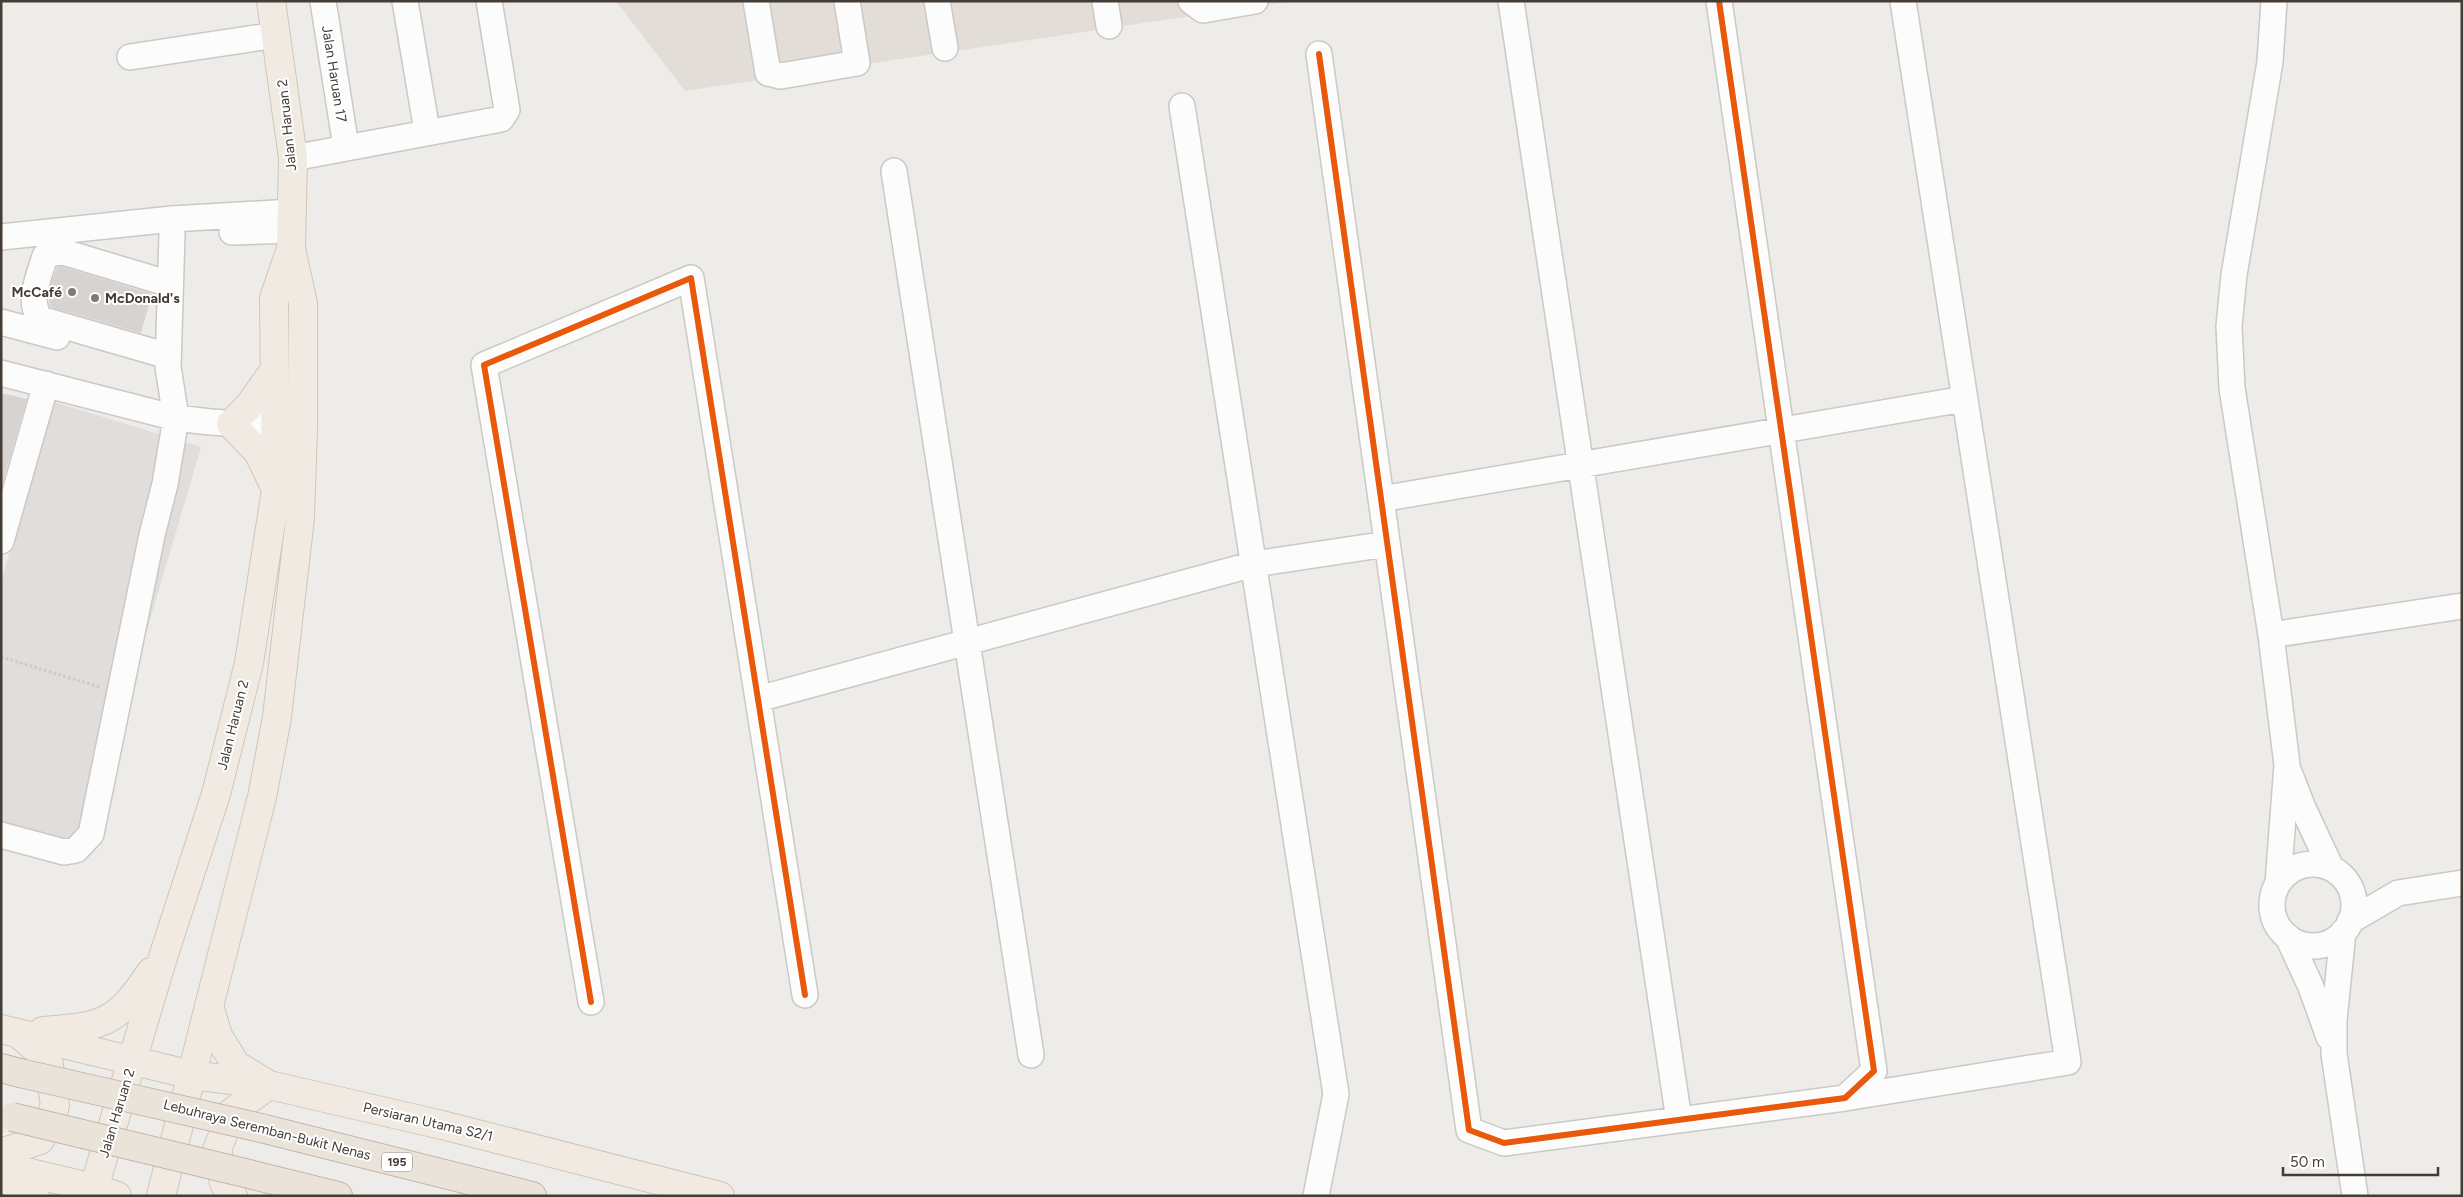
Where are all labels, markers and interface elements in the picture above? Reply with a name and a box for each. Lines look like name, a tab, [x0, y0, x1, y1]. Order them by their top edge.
street label: Jalan Haruan 17	[318, 24, 350, 124]
street label: Jalan Haruan 2	[274, 78, 300, 172]
place label: McCafé	[12, 284, 62, 301]
marker: McCafé	[66, 286, 78, 298]
place label: McDonald's	[105, 290, 180, 307]
marker: McDonald's	[89, 292, 101, 304]
street label: Jalan Haruan 2	[214, 678, 252, 772]
street label: Jalan Haruan 2	[95, 1066, 139, 1160]
street label: Lebuhraya Seremban-Bukit Nenas	[162, 1096, 372, 1164]
street label: Persiaran Utama S2/1	[361, 1099, 495, 1145]
scale bar	[2283, 1144, 2438, 1176]
road number: 195	[382, 1152, 412, 1172]
text: 50 m	[2290, 1153, 2325, 1171]

